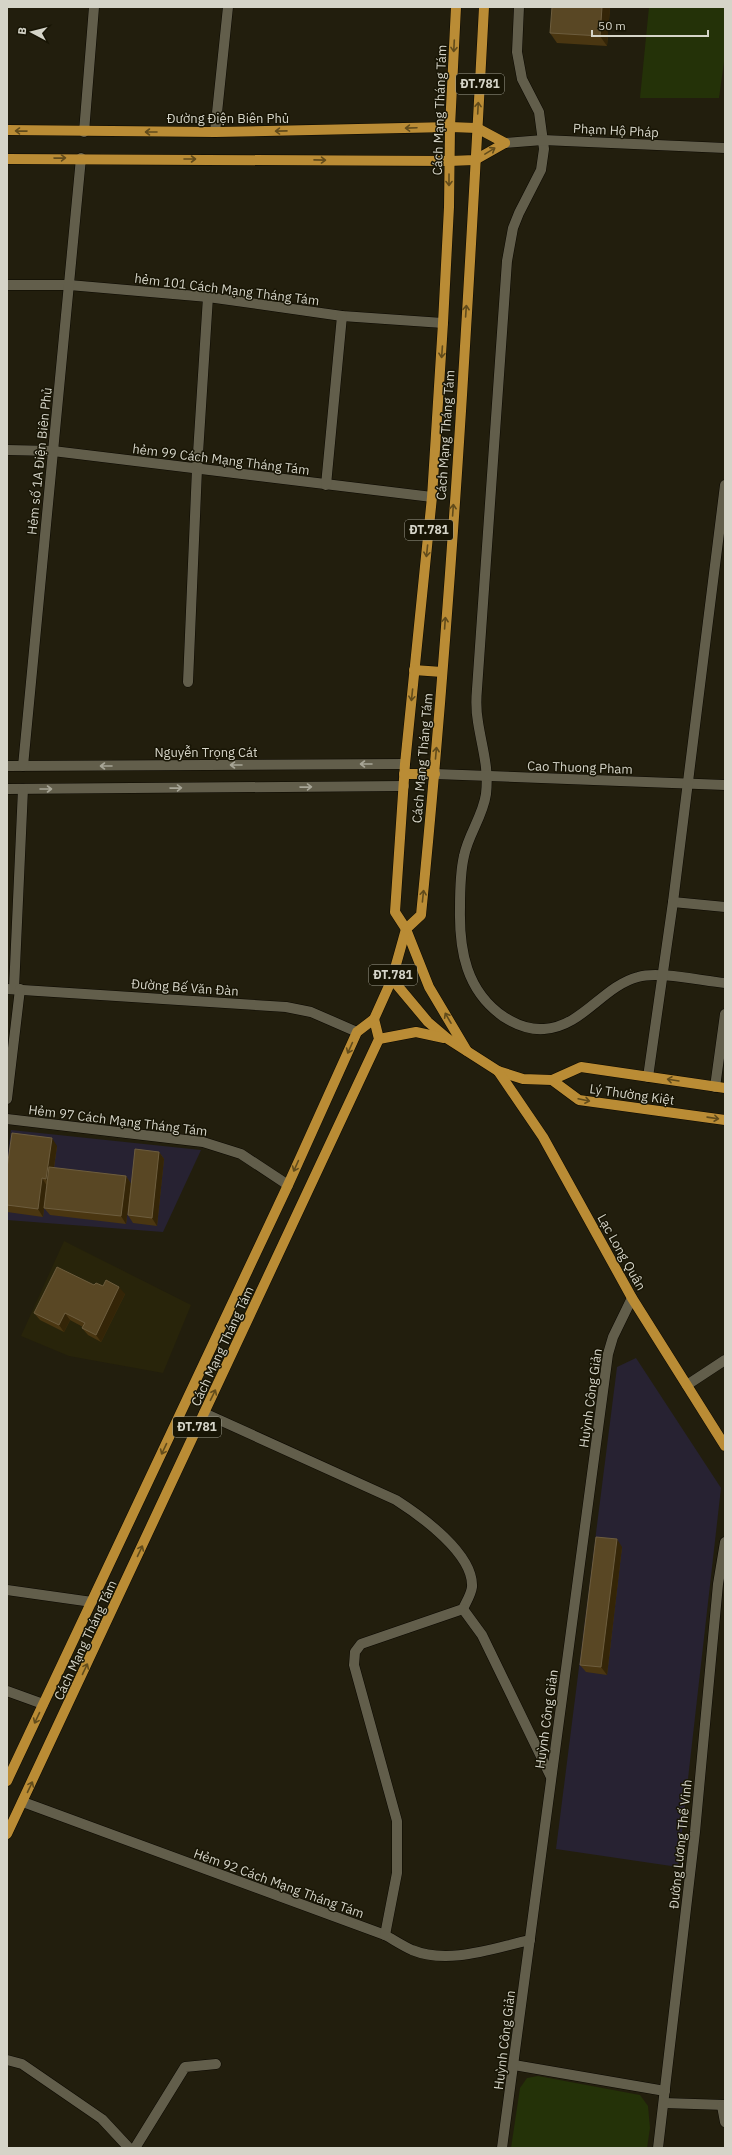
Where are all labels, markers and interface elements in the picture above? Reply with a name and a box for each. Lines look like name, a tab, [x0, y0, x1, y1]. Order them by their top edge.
north arrow	[12, 12, 52, 52]
scale bar	[592, 12, 708, 38]
text: 50 m	[598, 18, 626, 33]
text: B	[15, 26, 29, 35]
one-way arrow	[450, 39, 457, 52]
street label: Cách Mạng Tháng Tám	[429, 44, 450, 176]
road number: ĐT.781	[456, 74, 504, 94]
one-way arrow	[475, 101, 482, 114]
street label: Đường Điện Biên Phủ	[167, 110, 289, 127]
street label: Phạm Hộ Pháp	[573, 120, 659, 141]
one-way arrow	[405, 125, 418, 132]
one-way arrow	[15, 127, 28, 134]
one-way arrow	[275, 127, 288, 135]
one-way arrow	[145, 128, 158, 136]
one-way arrow	[484, 147, 496, 155]
one-way arrow	[53, 154, 66, 162]
one-way arrow	[183, 155, 196, 163]
one-way arrow	[313, 156, 326, 164]
one-way arrow	[445, 173, 453, 186]
street label: hẻm 101 Cách Mạng Tháng Tám	[134, 270, 320, 309]
one-way arrow	[463, 305, 470, 318]
one-way arrow	[438, 345, 445, 358]
street label: Cách Mạng Tháng Tám	[432, 369, 459, 501]
street label: Hẻm số 1A Điện Biên Phủ	[23, 386, 56, 536]
street label: hẻm 99 Cách Mạng Tháng Tám	[131, 440, 310, 479]
one-way arrow	[449, 504, 456, 517]
road number: ĐT.781	[405, 520, 453, 540]
one-way arrow	[423, 544, 430, 557]
one-way arrow	[442, 617, 449, 630]
one-way arrow	[408, 688, 416, 701]
street label: Cách Mạng Tháng Tám	[408, 692, 437, 824]
street label: Nguyễn Trọng Cát	[154, 744, 258, 761]
one-way arrow	[432, 747, 439, 760]
street label: Cao Thuong Pham	[527, 757, 633, 778]
one-way arrow	[360, 760, 373, 768]
one-way arrow	[230, 761, 243, 769]
one-way arrow	[100, 762, 113, 770]
one-way arrow	[299, 783, 312, 791]
one-way arrow	[169, 784, 182, 792]
one-way arrow	[39, 785, 52, 793]
one-way arrow	[419, 890, 426, 903]
road number: ĐT.781	[369, 965, 417, 985]
street label: Đường Bế Văn Đàn	[131, 975, 239, 1000]
one-way arrow	[443, 1012, 451, 1024]
one-way arrow	[346, 1042, 353, 1054]
one-way arrow	[667, 1076, 680, 1084]
street label: Lý Thường Kiệt	[588, 1080, 675, 1109]
one-way arrow	[578, 1097, 591, 1105]
street label: Hẻm 97 Cách Mạng Tháng Tám	[28, 1101, 208, 1140]
one-way arrow	[706, 1114, 719, 1122]
one-way arrow	[292, 1160, 300, 1172]
street label: Lạc Long Quân	[594, 1211, 650, 1294]
street label: Cách Mạng Tháng Tám	[187, 1283, 258, 1409]
street label: Huỳnh Công Giản	[575, 1347, 606, 1449]
one-way arrow	[209, 1390, 217, 1402]
road number: ĐT.781	[173, 1417, 221, 1437]
one-way arrow	[159, 1442, 167, 1454]
one-way arrow	[137, 1546, 144, 1558]
street label: Cách Mạng Tháng Tám	[50, 1577, 121, 1703]
one-way arrow	[82, 1663, 89, 1675]
street label: Huỳnh Công Giản	[531, 1668, 562, 1770]
one-way arrow	[33, 1712, 40, 1724]
street label: Đường Lương Thế Vinh	[665, 1778, 696, 1910]
one-way arrow	[27, 1781, 35, 1793]
street label: Hẻm 92 Cách Mạng Tháng Tám	[191, 1845, 366, 1922]
street label: Huỳnh Công Giản	[490, 1989, 519, 2091]

